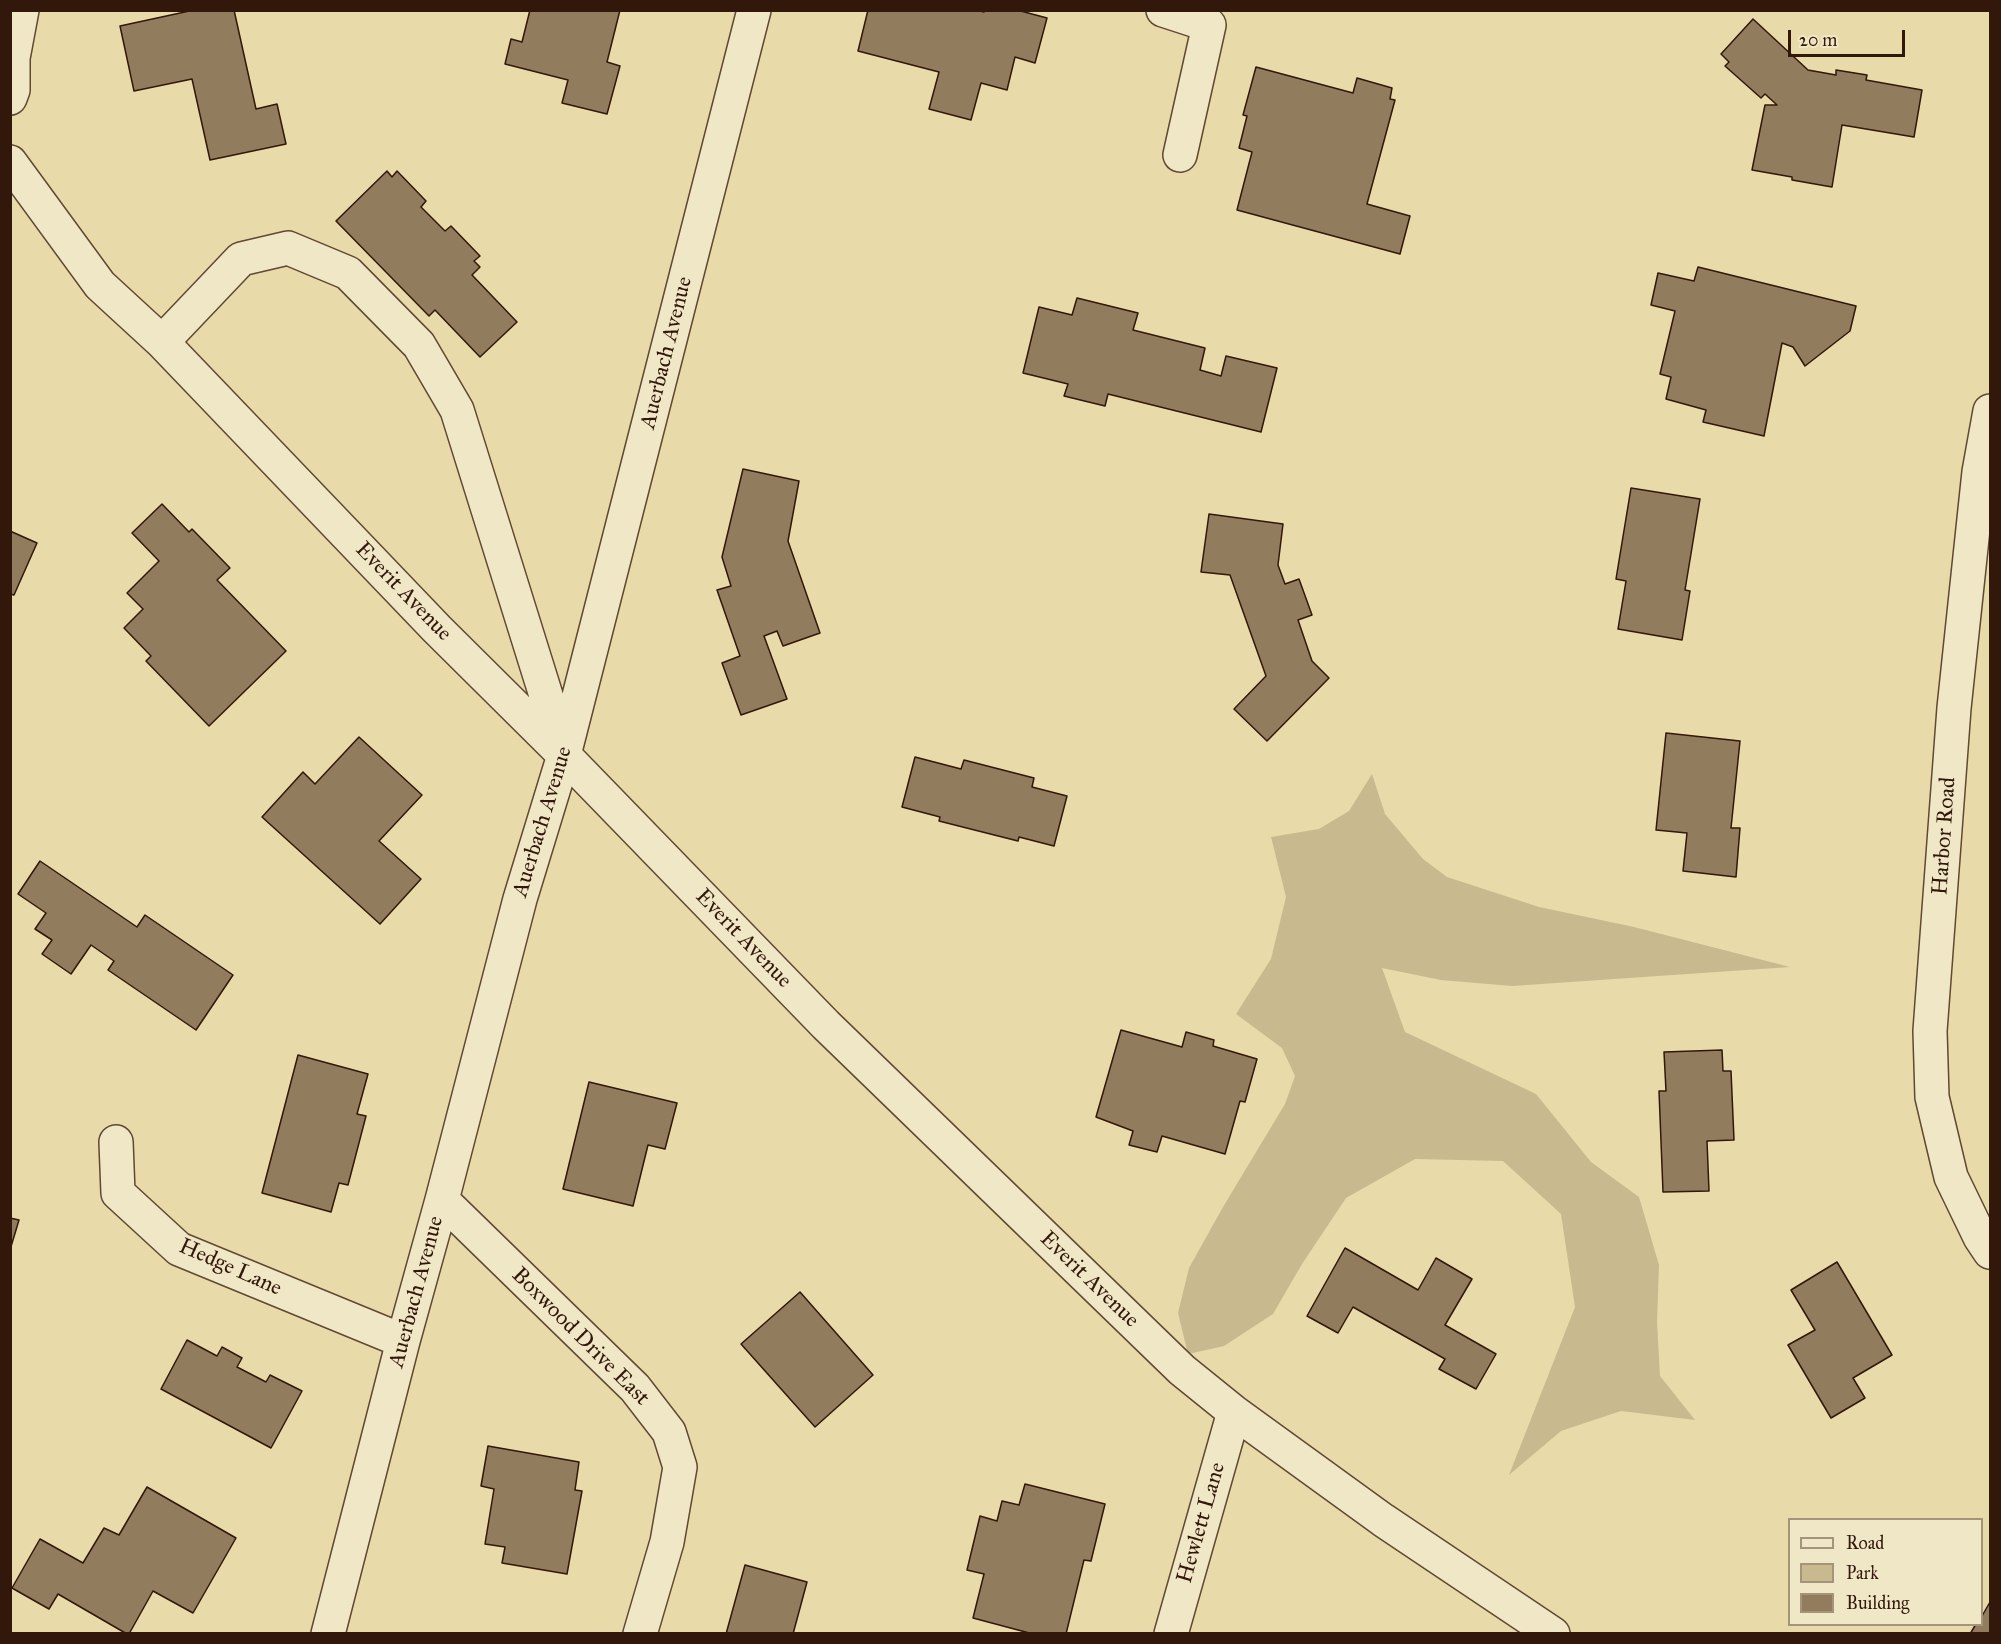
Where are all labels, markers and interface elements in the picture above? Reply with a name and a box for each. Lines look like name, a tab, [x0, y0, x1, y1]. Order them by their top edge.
scale bar	[1791, 18, 1908, 56]
text: 20 m	[1799, 29, 1837, 51]
street label: Auerbach Avenue	[635, 274, 699, 432]
street label: Everit Avenue	[349, 537, 457, 647]
street label: Auerbach Avenue	[508, 744, 578, 900]
street label: Harbor Road	[1928, 776, 1962, 896]
street label: Everit Avenue	[689, 884, 797, 994]
street label: Auerbach Avenue	[384, 1213, 450, 1371]
street label: Everit Avenue	[1034, 1226, 1144, 1334]
street label: Hedge Lane	[174, 1234, 286, 1302]
street label: Boxwood Drive East	[505, 1262, 655, 1412]
street label: Hewlett Lane	[1172, 1460, 1232, 1586]
legend	[1788, 1518, 1983, 1626]
text: Road	[1846, 1532, 1884, 1554]
text: Park	[1846, 1562, 1879, 1584]
text: Building	[1846, 1592, 1909, 1614]

